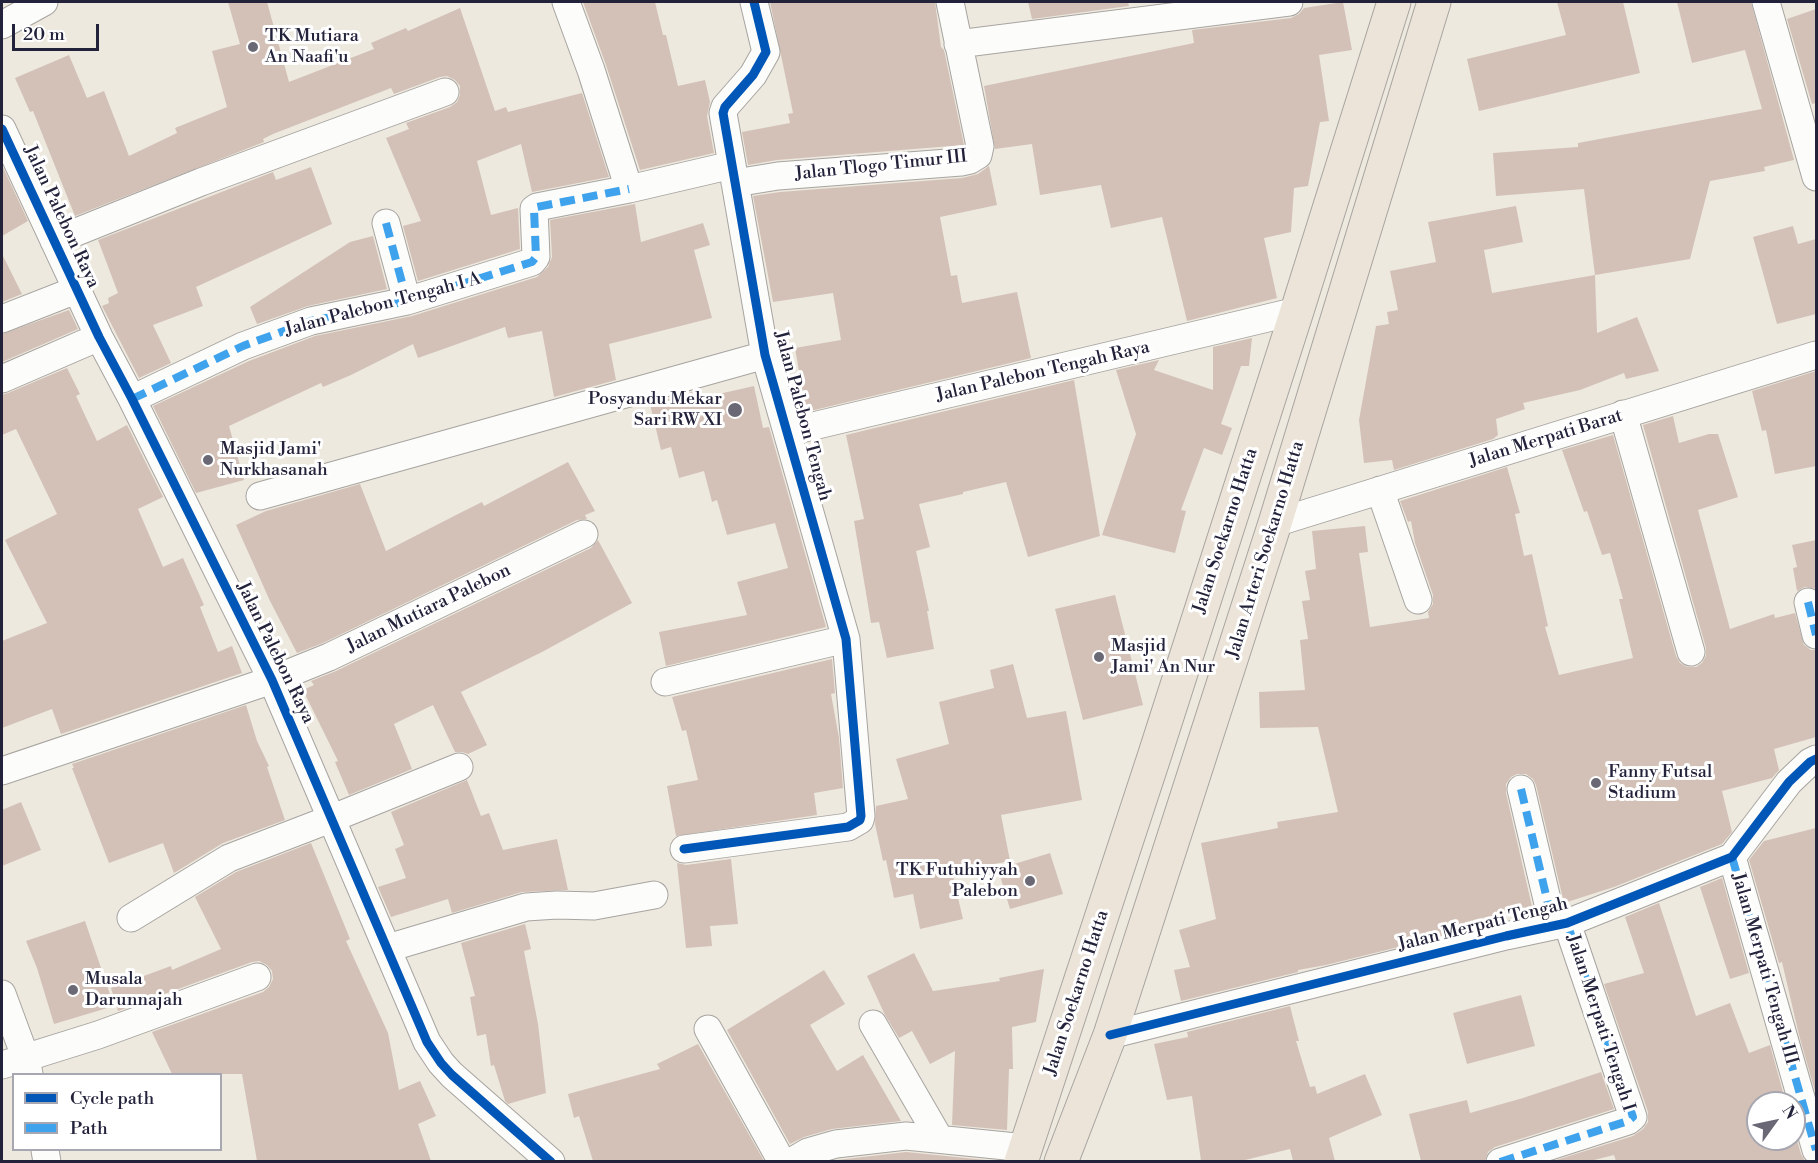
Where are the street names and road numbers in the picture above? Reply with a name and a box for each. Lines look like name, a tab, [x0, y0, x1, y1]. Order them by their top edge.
street label: Jalan Palebon Raya	[18, 142, 104, 292]
street label: Jalan Tlogo Timur III	[794, 146, 968, 186]
street label: Jalan Palebon Tengah I A	[283, 268, 483, 342]
street label: Jalan Palebon Tengah	[769, 329, 835, 503]
street label: Jalan Palebon Tengah Raya	[934, 337, 1152, 407]
street label: Jalan Merpati Barat	[1467, 405, 1625, 473]
street label: Jalan Arteri Soekarno Hatta	[1223, 439, 1309, 661]
street label: Jalan Soekarno Hatta	[1189, 446, 1263, 616]
street label: Jalan Mutiara Palebon	[343, 560, 515, 658]
street label: Jalan Palebon Raya	[231, 579, 319, 727]
street label: Jalan Merpati Tengah III	[1726, 871, 1802, 1067]
street label: Jalan Merpati Tengah	[1396, 893, 1570, 957]
street label: Jalan Soekarno Hatta	[1040, 908, 1114, 1078]
street label: Jalan Merpati Tengah I	[1561, 932, 1639, 1114]

